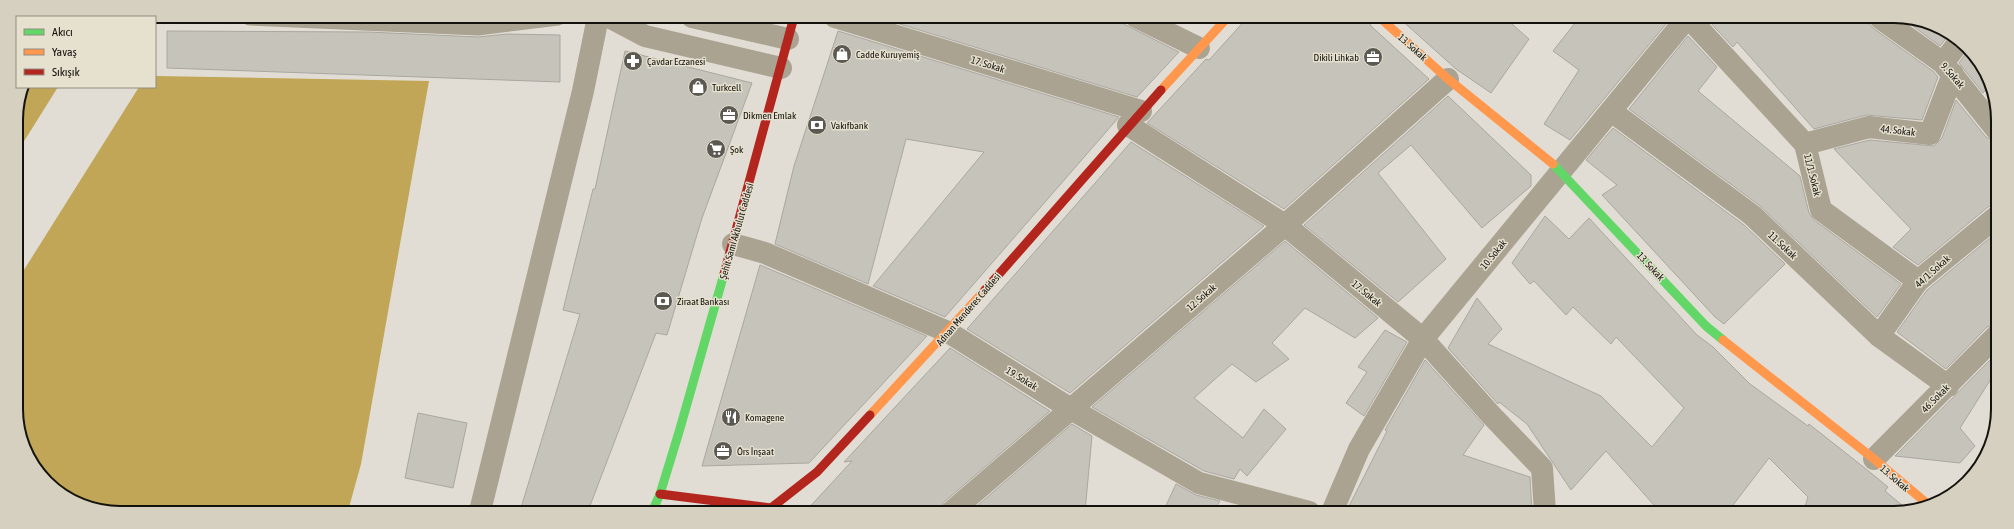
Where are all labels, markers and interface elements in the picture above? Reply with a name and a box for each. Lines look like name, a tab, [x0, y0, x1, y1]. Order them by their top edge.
legend	[16, 16, 156, 88]
text: Akıcı	[52, 25, 73, 39]
street label: 13. Sokak	[1396, 32, 1430, 64]
shop icon: Cadde Kuruyemiş	[831, 43, 853, 65]
text: Yavaş	[52, 45, 77, 59]
office icon: Dikili Lihkab	[1362, 46, 1384, 68]
place label: Cadde Kuruyemiş	[856, 49, 920, 60]
pharmacy icon: Çavdar Eczanesi	[622, 50, 644, 72]
place label: Dikili Lihkab	[1314, 52, 1359, 63]
street label: 17. Sokak	[970, 54, 1007, 75]
place label: Çavdar Eczanesi	[647, 56, 705, 67]
street label: 9. Sokak	[1939, 60, 1967, 91]
text: Sıkışık	[52, 65, 80, 79]
shop icon: Turkcell	[687, 76, 709, 98]
place label: Turkcell	[712, 82, 742, 93]
office icon: Dikmen Emlak	[718, 104, 740, 126]
place label: Dikmen Emlak	[743, 110, 797, 121]
bank icon: Vakıfbank	[806, 114, 828, 136]
place label: Vakıfbank	[831, 120, 869, 131]
street label: 44. Sokak	[1880, 123, 1917, 138]
supermarket icon: Şok	[705, 138, 727, 160]
place label: Şok	[730, 144, 744, 155]
street label: 11/1. Sokak	[1802, 153, 1823, 198]
street label: Şehit Sami Akbulut Caddesi	[717, 182, 755, 280]
street label: 11. Sokak	[1766, 229, 1800, 262]
street label: 10. Sokak	[1478, 237, 1509, 271]
street label: 13. Sokak	[1635, 250, 1667, 283]
street label: 44/1. Sokak	[1913, 253, 1952, 290]
street label: Adnan Menderes Caddesi	[934, 271, 1003, 348]
street label: 17. Sokak	[1350, 278, 1384, 309]
street label: 12. Sokak	[1185, 281, 1219, 313]
bank icon: Ziraat Bankası	[652, 290, 674, 312]
place label: Ziraat Bankası	[677, 296, 729, 307]
street label: 19. Sokak	[1004, 365, 1040, 393]
street label: 46. Sokak	[1919, 382, 1952, 415]
restaurant icon: Komagene	[720, 406, 742, 428]
place label: Komagene	[745, 412, 785, 423]
office icon: Örs İnşaat	[712, 440, 734, 462]
place label: Örs İnşaat	[737, 446, 774, 457]
street label: 13. Sokak	[1878, 463, 1912, 494]

